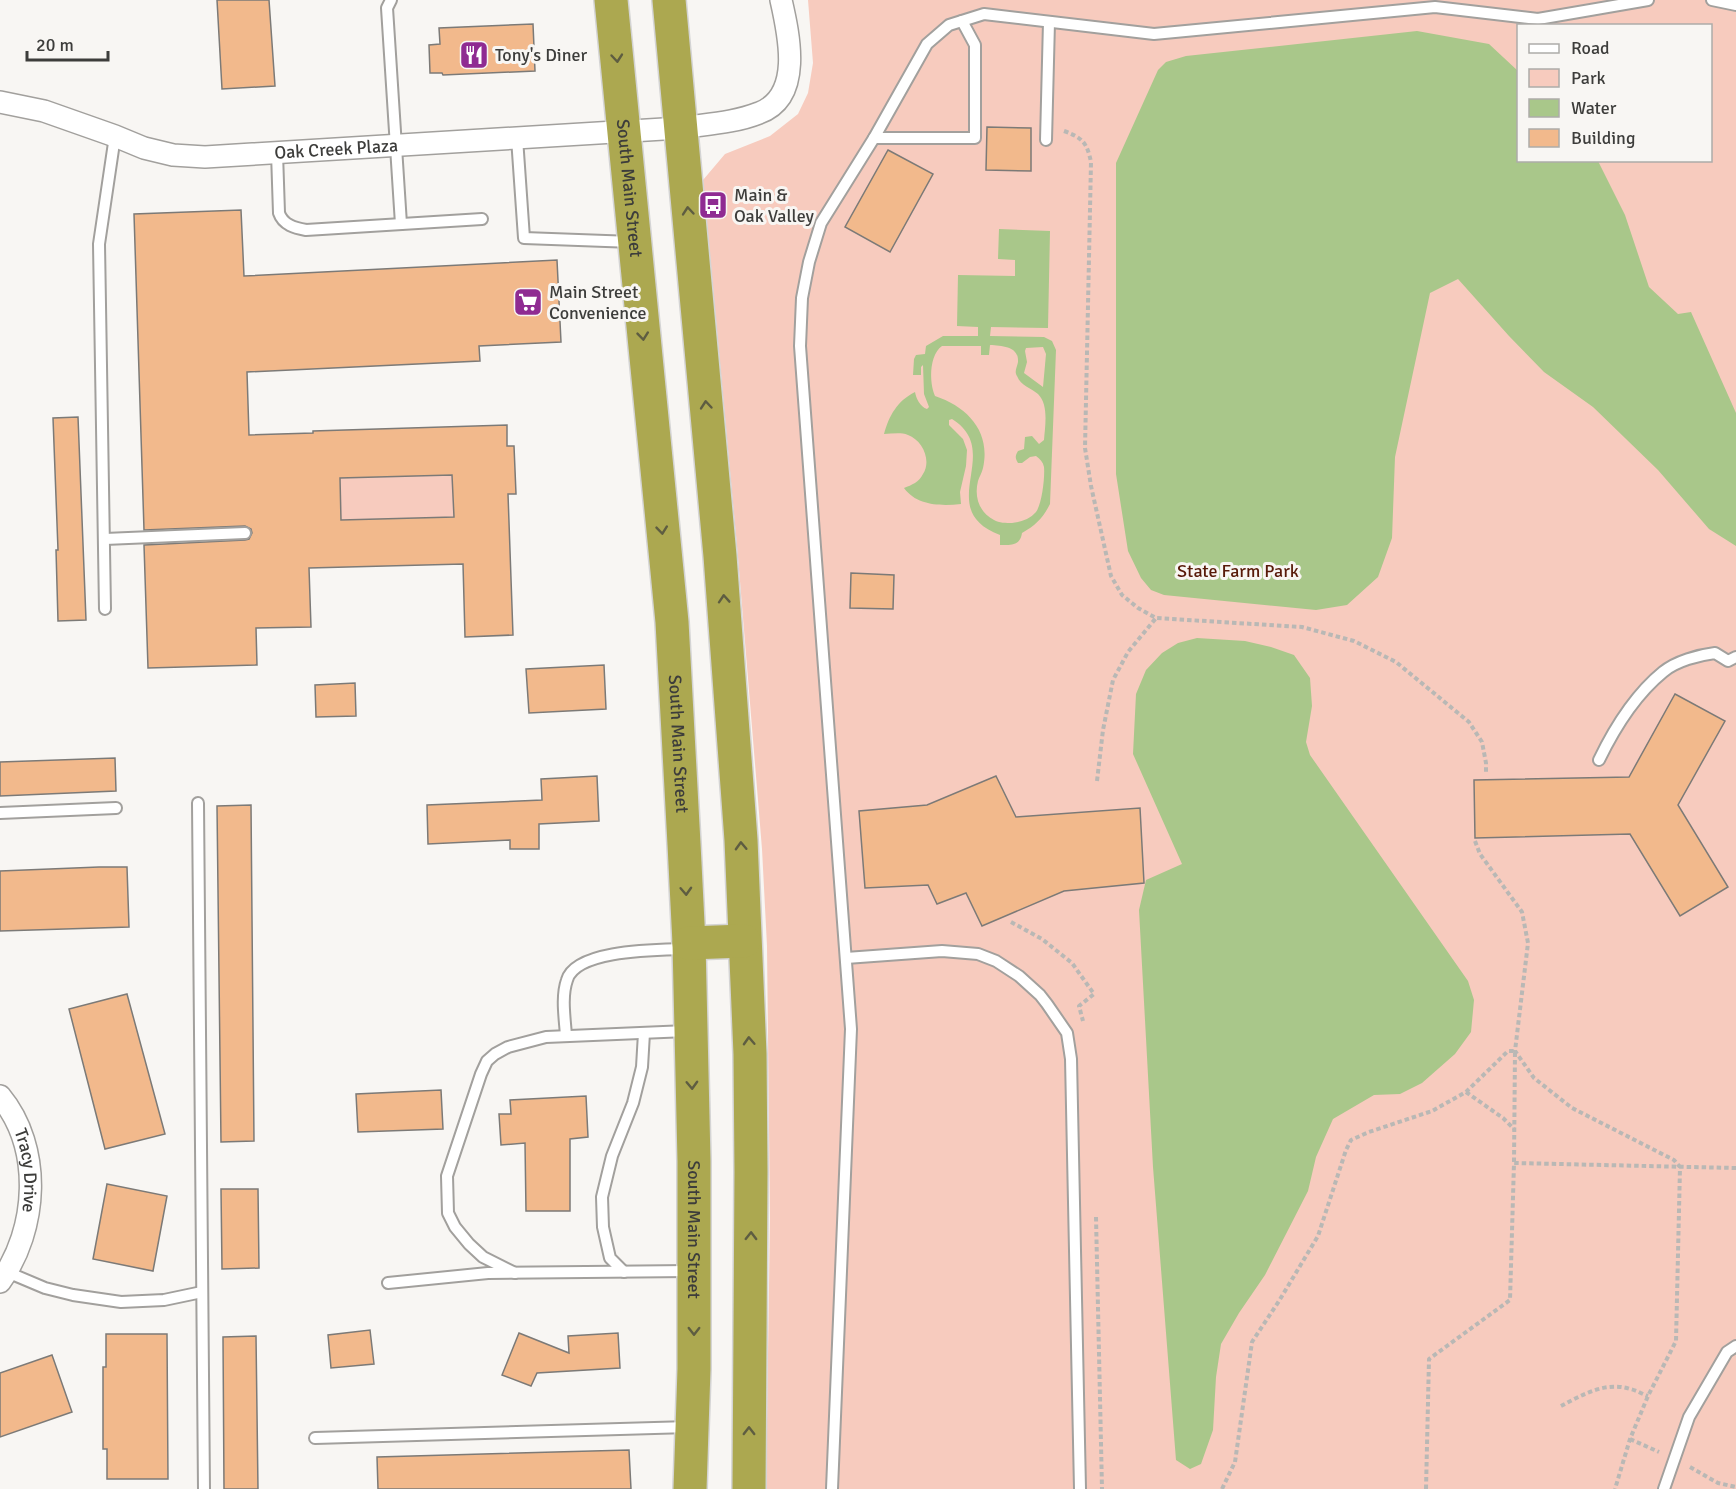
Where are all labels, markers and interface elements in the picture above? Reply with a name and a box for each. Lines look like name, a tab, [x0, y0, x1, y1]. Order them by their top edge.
scale bar	[27, 24, 108, 62]
legend	[1517, 24, 1712, 162]
text: 20 m	[36, 34, 74, 56]
text: Road	[1571, 37, 1610, 59]
restaurant icon: Tony's Diner	[458, 39, 490, 71]
place label: Tony's Diner	[495, 44, 588, 66]
one-way arrow	[610, 54, 623, 63]
text: Park	[1571, 67, 1606, 89]
text: Water	[1571, 97, 1617, 119]
street label: South Main Street	[612, 118, 647, 258]
text: Building	[1571, 127, 1635, 149]
street label: Oak Creek Plaza	[274, 134, 399, 164]
place label: Main & Oak Valley	[734, 184, 814, 227]
bus stop icon: Main & Oak Valley	[697, 189, 729, 221]
one-way arrow	[682, 206, 695, 215]
place label: Main Street Convenience	[549, 281, 647, 324]
supermarket icon: Main Street Convenience	[512, 286, 544, 318]
one-way arrow	[636, 332, 649, 341]
one-way arrow	[700, 400, 713, 410]
one-way arrow	[655, 526, 668, 535]
park label: State Farm Park	[1177, 560, 1299, 582]
one-way arrow	[718, 595, 731, 604]
street label: South Main Street	[664, 674, 693, 814]
one-way arrow	[735, 841, 747, 850]
one-way arrow	[680, 886, 693, 895]
one-way arrow	[742, 1036, 755, 1045]
one-way arrow	[686, 1081, 698, 1090]
street label: Tracy Drive	[9, 1125, 41, 1214]
street label: South Main Street	[683, 1160, 705, 1299]
one-way arrow	[745, 1231, 757, 1240]
one-way arrow	[688, 1327, 700, 1336]
one-way arrow	[743, 1426, 755, 1435]

